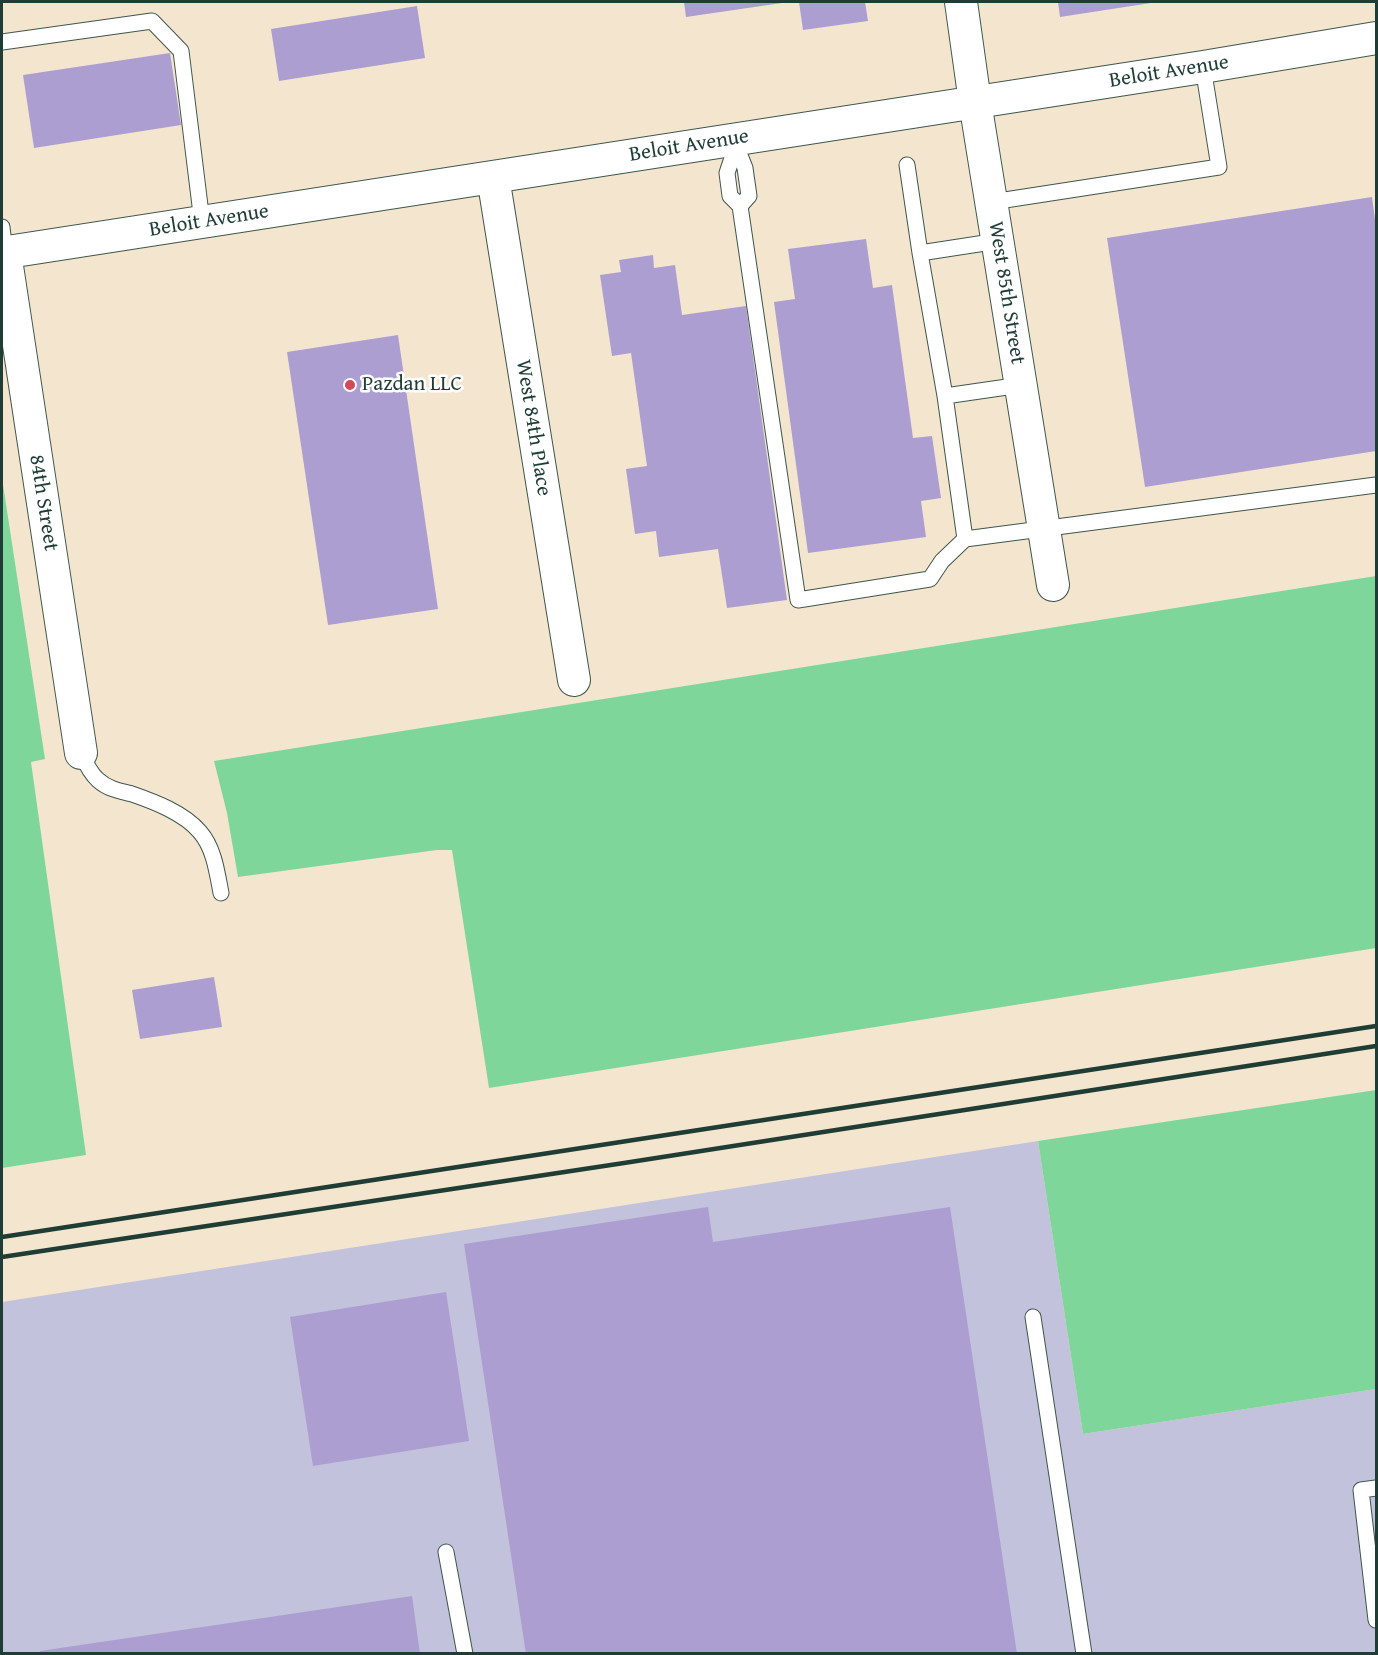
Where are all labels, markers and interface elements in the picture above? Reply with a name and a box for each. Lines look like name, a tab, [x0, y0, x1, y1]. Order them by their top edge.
street label: Beloit Avenue	[1107, 50, 1231, 94]
street label: Beloit Avenue	[627, 124, 751, 168]
street label: Beloit Avenue	[147, 199, 271, 243]
street label: West 85th Street	[982, 220, 1030, 366]
street label: West 84th Place	[510, 358, 556, 498]
place label: Pazdan LLC	[362, 372, 462, 398]
marker: Pazdan LLC	[343, 378, 357, 392]
street label: 84th Street	[23, 453, 63, 553]

